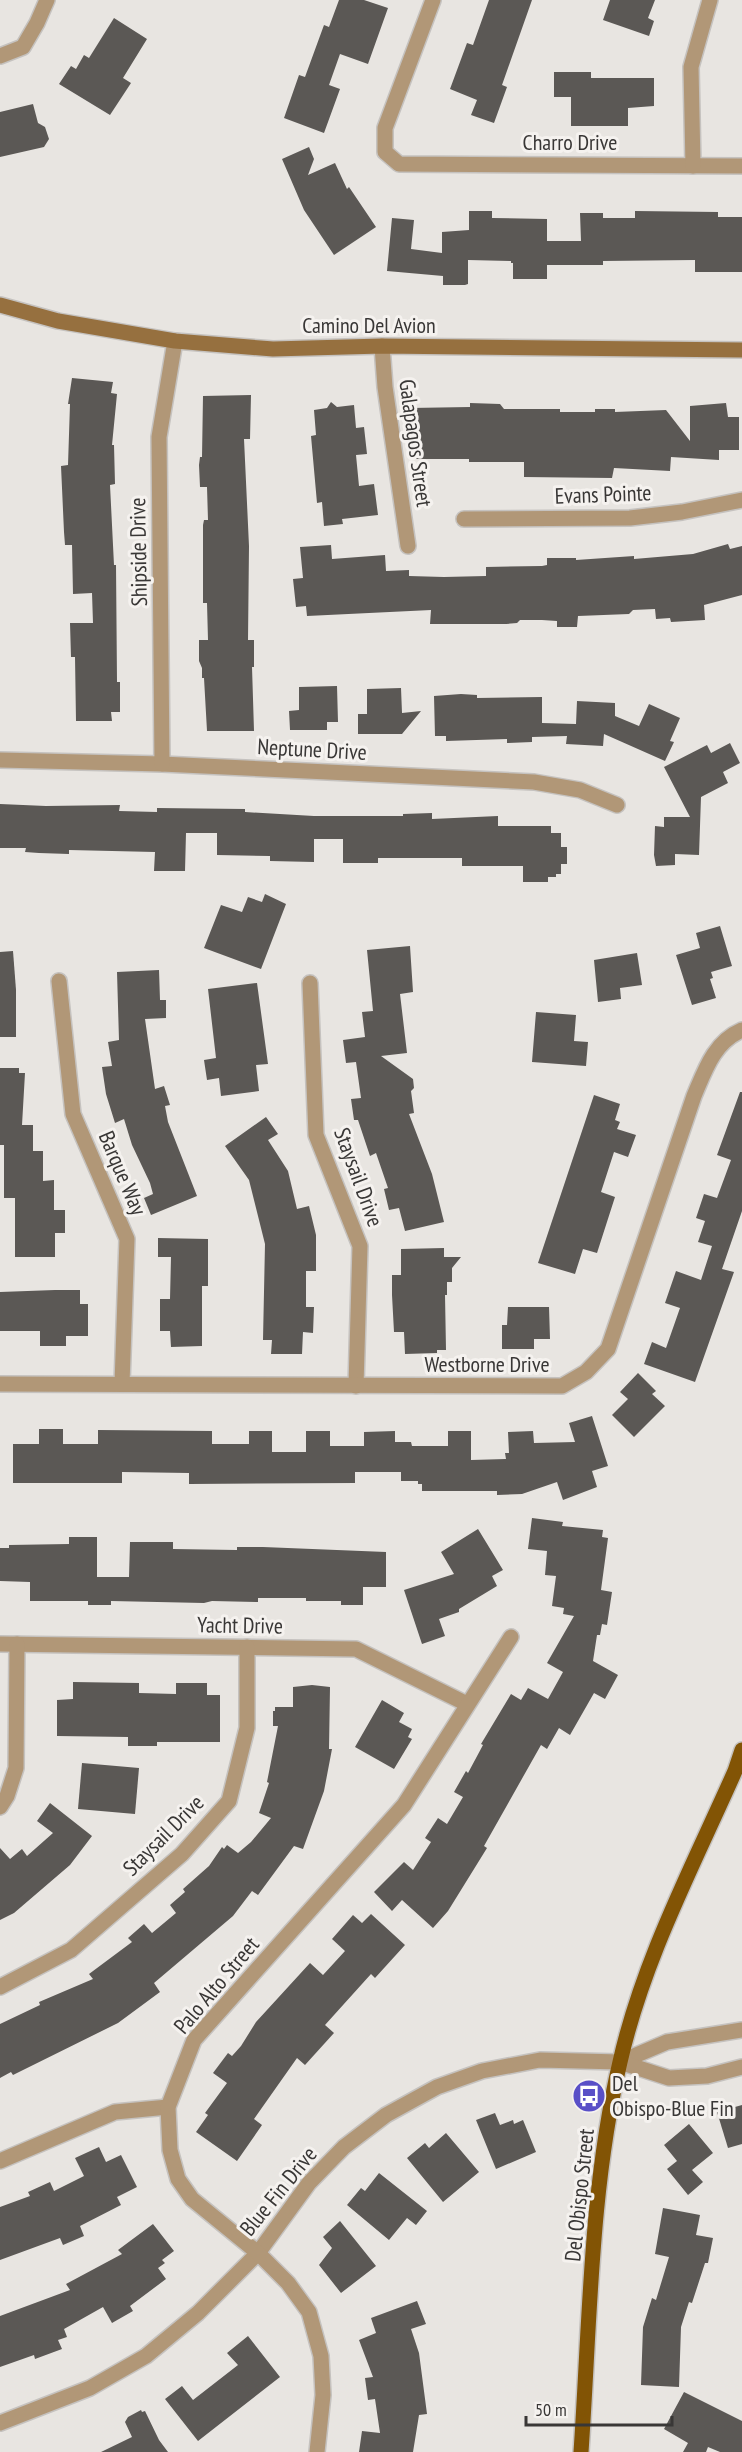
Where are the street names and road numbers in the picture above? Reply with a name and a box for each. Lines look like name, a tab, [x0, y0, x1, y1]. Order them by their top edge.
street label: Charro Drive	[523, 128, 617, 156]
street label: Camino Del Avion	[302, 311, 436, 339]
street label: Galapagos Street	[393, 377, 439, 509]
street label: Evans Pointe	[554, 478, 652, 510]
street label: Shipside Drive	[123, 497, 153, 607]
street label: Neptune Drive	[257, 732, 367, 766]
street label: Staysail Drive	[328, 1124, 390, 1230]
street label: Barque Way	[93, 1127, 154, 1220]
street label: Westborne Drive	[424, 1350, 550, 1378]
street label: Yacht Drive	[197, 1610, 283, 1640]
street label: Staysail Drive	[117, 1789, 209, 1881]
street label: Palo Alto Street	[167, 1931, 265, 2039]
street label: Del Obispo Street	[558, 2127, 600, 2263]
street label: Blue Fin Drive	[233, 2141, 323, 2241]

